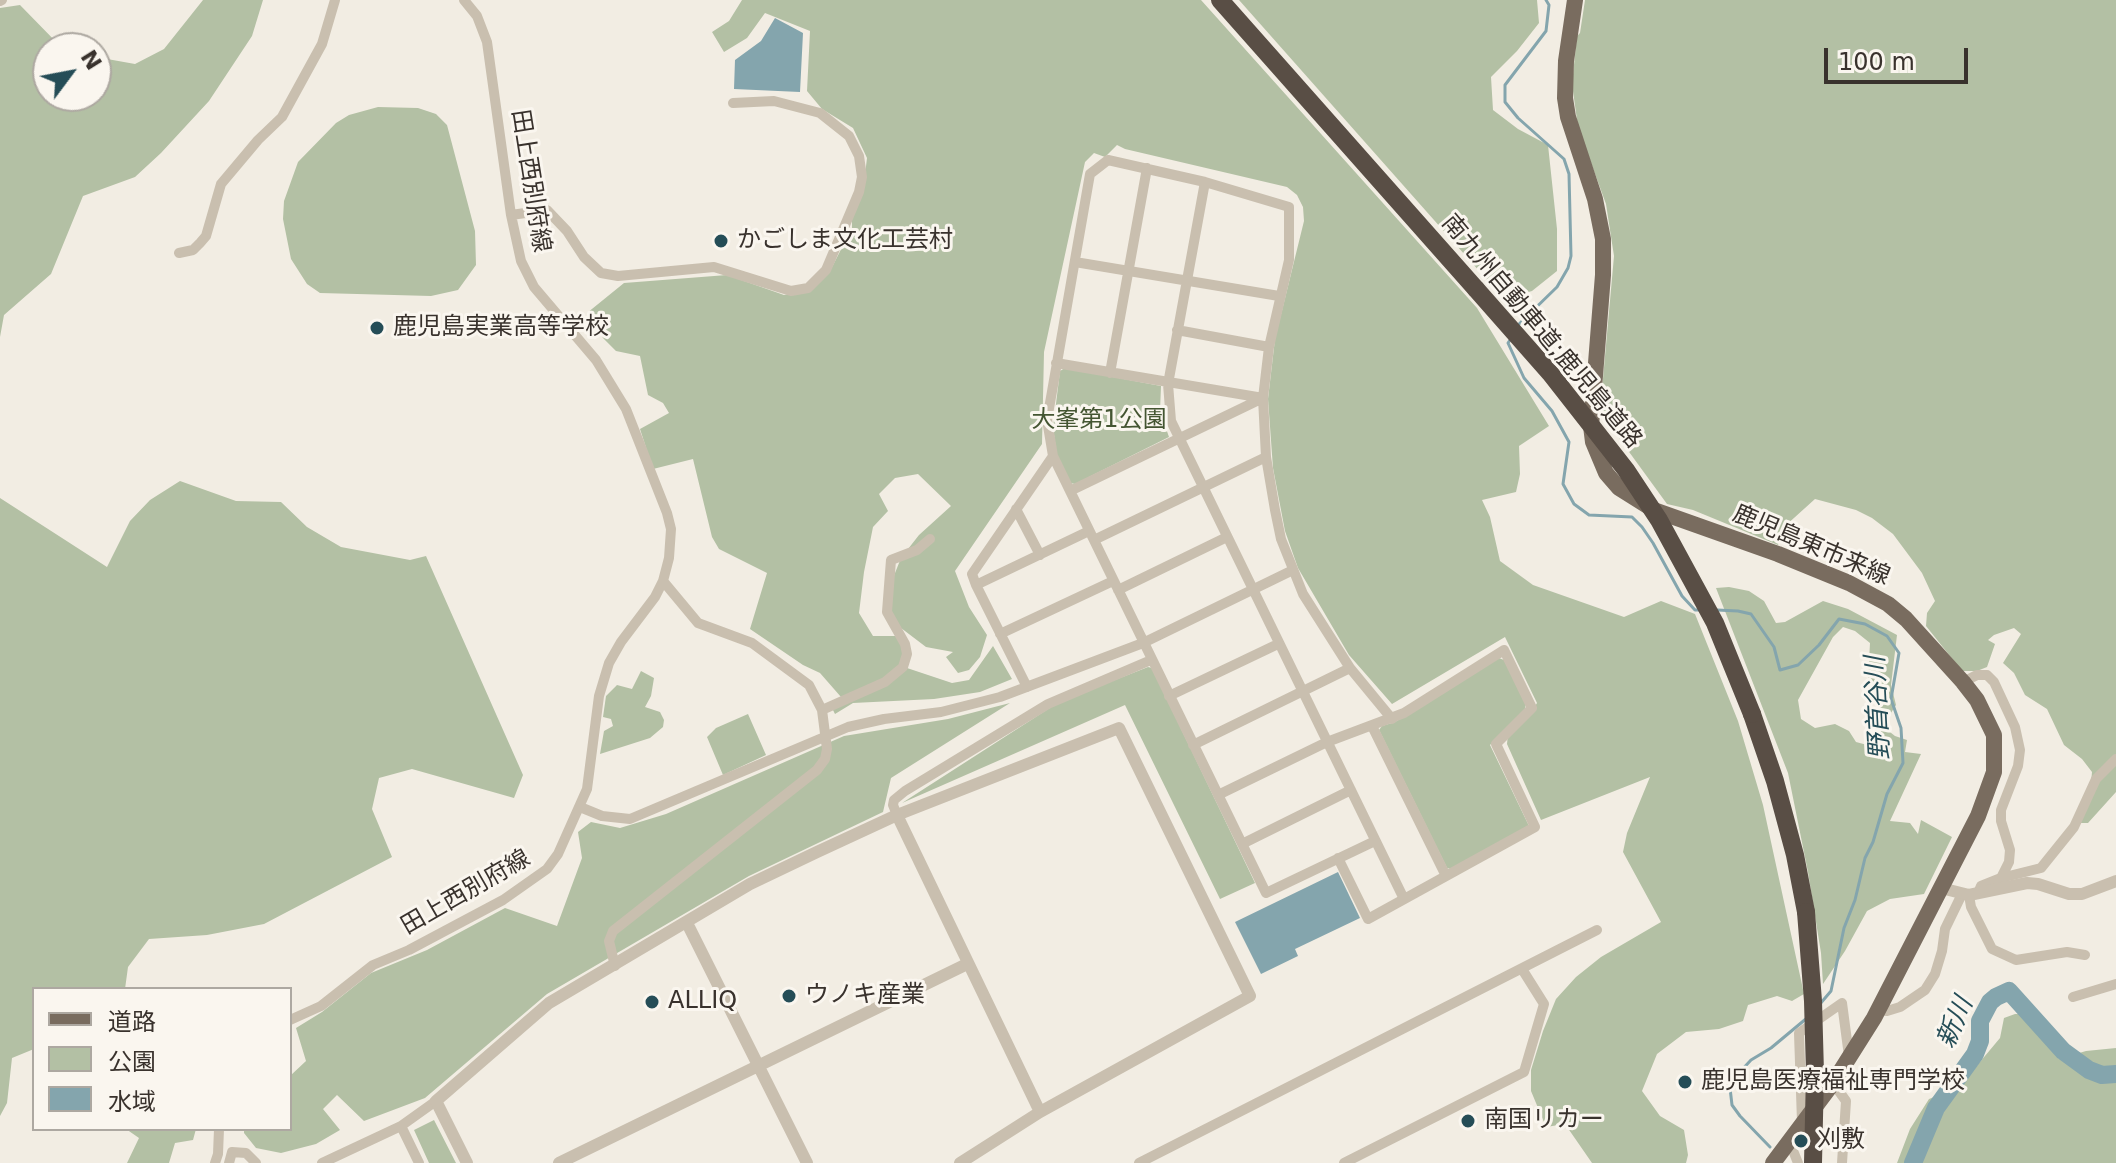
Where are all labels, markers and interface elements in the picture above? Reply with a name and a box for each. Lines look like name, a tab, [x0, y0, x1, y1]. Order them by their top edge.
north arrow	[32, 32, 112, 112]
scale bar	[1828, 32, 1972, 82]
text: N	[76, 46, 107, 75]
text: 100 m	[1838, 48, 1915, 76]
street label: 田上西別府線	[505, 108, 555, 254]
street label: 南九州自動車道;鹿児島道路	[1435, 209, 1647, 455]
place label: かごしま文化工芸村	[737, 227, 953, 255]
marker: かごしま文化工芸村	[712, 232, 730, 250]
place label: 鹿児島実業高等学校	[393, 314, 609, 342]
marker: 鹿児島実業高等学校	[368, 319, 386, 337]
park label: 大峯第1公園	[1031, 407, 1167, 435]
street label: 鹿児島東市来線	[1728, 500, 1894, 592]
water label: 野首谷川	[1861, 655, 1897, 761]
street label: 田上西別府線	[396, 845, 536, 941]
place label: ウノキ産業	[805, 982, 925, 1010]
legend	[32, 987, 292, 1131]
marker: ウノキ産業	[780, 987, 798, 1005]
place label: ALLIQ	[668, 988, 737, 1016]
marker: ALLIQ	[643, 993, 661, 1011]
water label: 新川	[1931, 993, 1981, 1053]
text: 道路	[108, 1008, 156, 1036]
text: 公園	[108, 1048, 156, 1076]
place label: 鹿児島医療福祉専門学校	[1701, 1068, 1965, 1096]
marker: 鹿児島医療福祉専門学校	[1676, 1073, 1694, 1091]
text: 水域	[108, 1088, 156, 1116]
place label: 南国リカー	[1484, 1107, 1604, 1135]
marker: 南国リカー	[1459, 1112, 1477, 1130]
place label: 刈敷	[1817, 1127, 1865, 1155]
marker: 刈敷	[1792, 1132, 1810, 1150]

